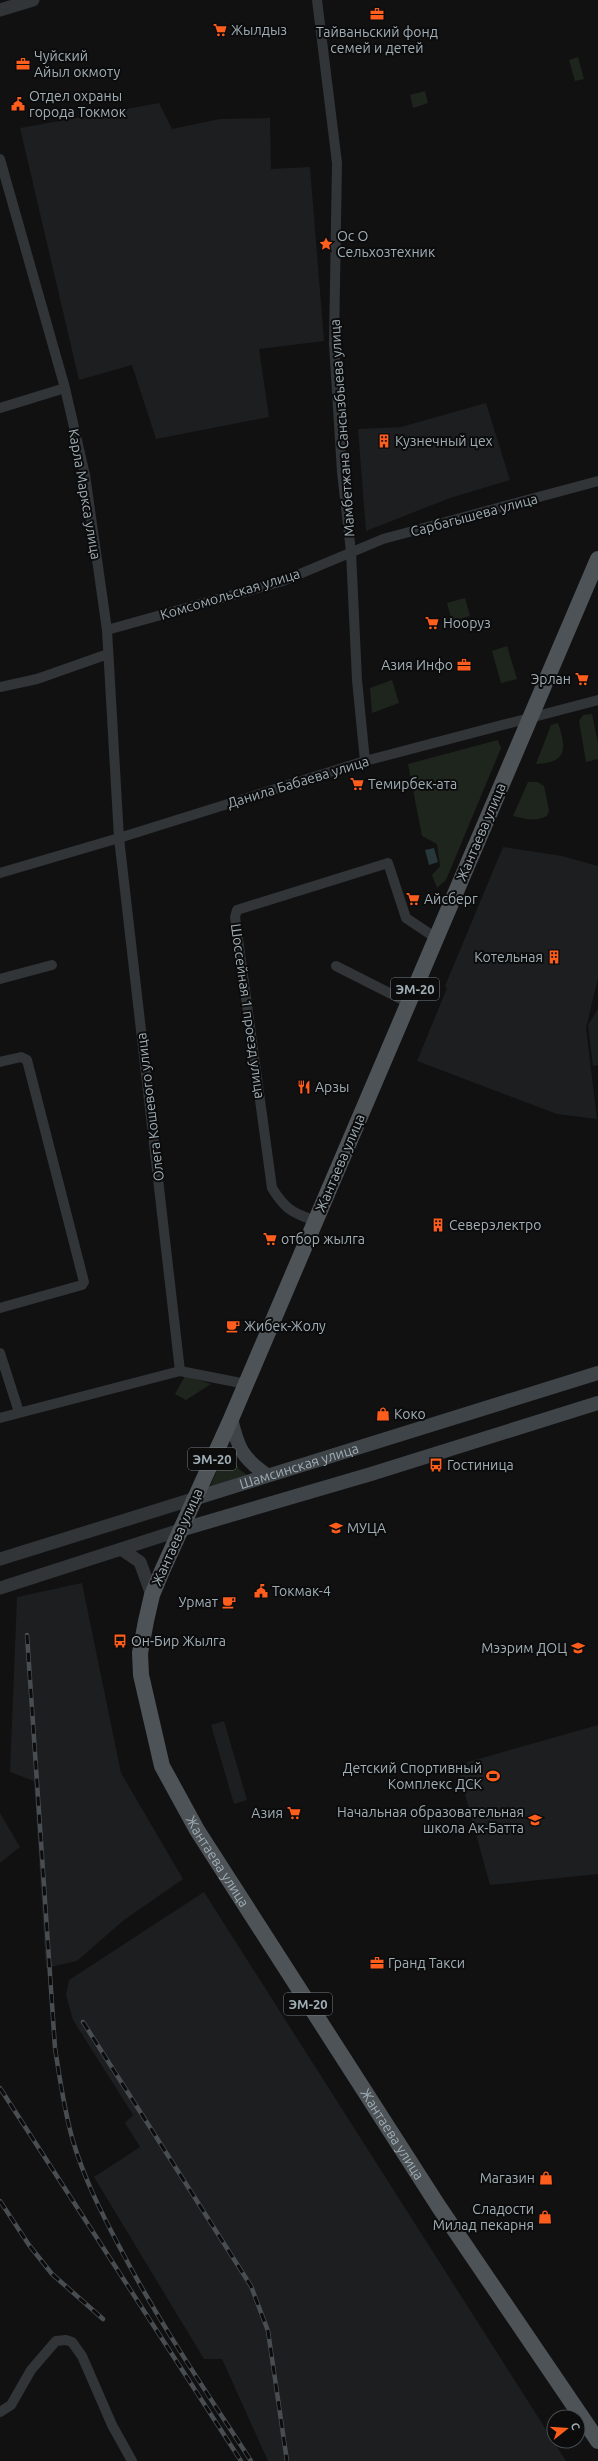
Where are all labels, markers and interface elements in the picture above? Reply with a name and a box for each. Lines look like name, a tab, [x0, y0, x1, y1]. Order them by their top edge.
office icon: Тайваньский фонд семей и детей	[369, 6, 385, 22]
supermarket icon: Жылдыз	[212, 22, 228, 38]
place label: Жылдыз	[231, 22, 287, 38]
place label: Тайваньский фонд семей и детей	[316, 24, 438, 56]
place label: Чуйский Айыл окмоту	[34, 48, 120, 80]
office icon: Чуйский Айыл окмоту	[15, 56, 31, 72]
place label: Отдел охраны города Токмок	[29, 88, 126, 120]
public building icon: Отдел охраны города Токмок	[10, 96, 26, 112]
place label: Ос О Сельхозтехник	[337, 228, 435, 260]
place icon: Ос О Сельхозтехник	[318, 236, 334, 252]
street label: Мамбетжана Сансызбыева улица	[326, 319, 358, 537]
street label: Карла Маркса улица	[66, 427, 104, 561]
building icon: Кузнечный цех	[376, 433, 392, 449]
place label: Кузнечный цех	[395, 433, 493, 449]
street label: Сарбагышева улица	[409, 490, 539, 540]
street label: Комсомольская улица	[158, 565, 302, 623]
supermarket icon: Нооруз	[424, 615, 440, 631]
place label: Нооруз	[443, 615, 491, 631]
place label: Азия Инфо	[381, 657, 453, 673]
office icon: Азия Инфо	[456, 657, 472, 673]
place label: Эрлан	[531, 671, 571, 687]
supermarket icon: Эрлан	[574, 671, 590, 687]
street label: Данила Бабаева улица	[225, 753, 371, 811]
supermarket icon: Темирбек-ата	[349, 776, 365, 792]
place label: Темирбек-ата	[368, 776, 457, 792]
street label: Жантаева улица	[453, 781, 509, 883]
supermarket icon: Айсберг	[405, 891, 421, 907]
place label: Айсберг	[424, 891, 478, 907]
street label: Шоссейная 1 проезд улица	[228, 922, 268, 1100]
place label: Котельная	[474, 949, 543, 965]
building icon: Котельная	[546, 949, 562, 965]
road number: ЭМ-20	[391, 978, 439, 1000]
street label: Олега Кошевого улица	[133, 1032, 167, 1182]
restaurant icon: Арзы	[296, 1079, 312, 1095]
place label: Арзы	[315, 1079, 349, 1095]
street label: Жантаева улица	[312, 1112, 368, 1214]
building icon: Северэлектро	[430, 1217, 446, 1233]
place label: Северэлектро	[449, 1217, 541, 1233]
supermarket icon: отбор жылга	[262, 1231, 278, 1247]
place label: отбор жылга	[281, 1231, 365, 1247]
cafe icon: Жибек-Жолу	[225, 1318, 241, 1334]
place label: Жибек-Жолу	[244, 1318, 326, 1334]
shop icon: Коко	[375, 1406, 391, 1422]
place label: Коко	[394, 1406, 426, 1422]
street label: Шамсинская улица	[237, 1440, 361, 1492]
road number: ЭМ-20	[188, 1448, 236, 1470]
bus stop icon: Гостиница	[428, 1457, 444, 1473]
place label: Гостиница	[447, 1457, 514, 1473]
street label: Жантаева улица	[148, 1486, 206, 1588]
school or university icon: МУЦА	[328, 1520, 344, 1536]
place label: МУЦА	[347, 1520, 386, 1536]
public building icon: Токмак-4	[253, 1583, 269, 1599]
place label: Токмак-4	[272, 1583, 331, 1599]
place label: Урмат	[178, 1594, 218, 1610]
cafe icon: Урмат	[221, 1594, 237, 1610]
bus stop icon: Он-Бир Жылга	[112, 1633, 128, 1649]
place label: Он-Бир Жылга	[131, 1633, 226, 1649]
place label: Мээрим ДОЦ	[481, 1640, 567, 1656]
school or university icon: Мээрим ДОЦ	[570, 1640, 586, 1656]
place label: Детский Спортивный Комплекс ДСК	[343, 1760, 482, 1792]
sports icon: Детский Спортивный Комплекс ДСК	[485, 1768, 501, 1784]
place label: Начальная образовательная школа Ак-Батта	[337, 1804, 524, 1836]
place label: Азия	[251, 1805, 283, 1821]
supermarket icon: Азия	[286, 1805, 302, 1821]
school or university icon: Начальная образовательная школа Ак-Батта	[527, 1812, 543, 1828]
street label: Жантаева улица	[183, 1813, 252, 1910]
office icon: Гранд Такси	[369, 1955, 385, 1971]
place label: Гранд Такси	[388, 1955, 465, 1971]
road number: ЭМ-20	[284, 1993, 332, 2015]
street label: Жантаева улица	[357, 2086, 427, 2183]
place label: Магазин	[480, 2170, 535, 2186]
shop icon: Магазин	[538, 2170, 554, 2186]
place label: Сладости Милад пекарня	[433, 2201, 534, 2233]
shop icon: Сладости Милад пекарня	[537, 2209, 553, 2225]
north arrow	[546, 2409, 586, 2449]
text: С	[569, 2421, 582, 2431]

